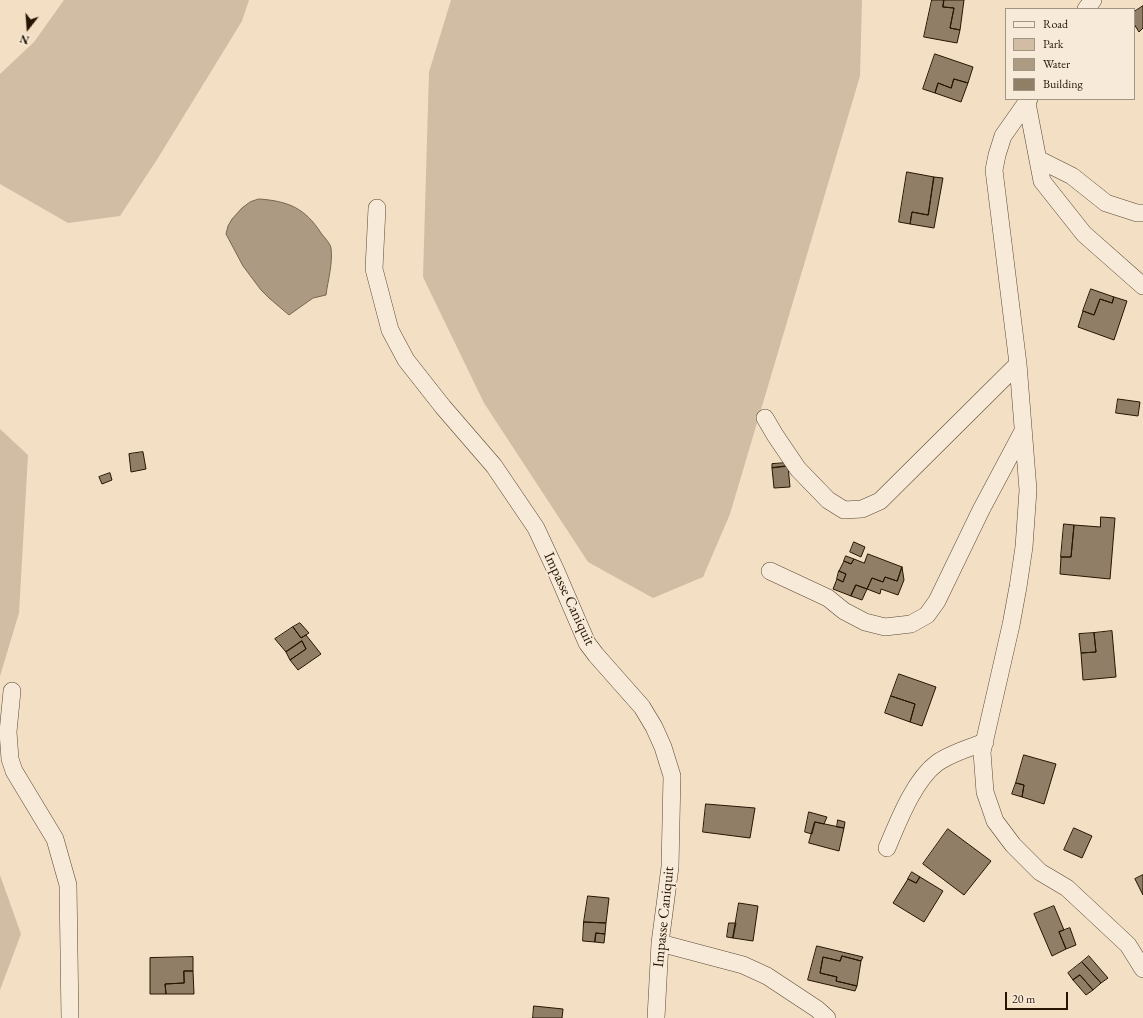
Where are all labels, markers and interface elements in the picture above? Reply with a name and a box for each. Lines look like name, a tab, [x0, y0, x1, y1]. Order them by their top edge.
north arrow	[8, 8, 48, 48]
legend	[1005, 8, 1135, 100]
text: Road	[1043, 16, 1068, 32]
text: N	[18, 31, 31, 47]
text: Park	[1043, 36, 1063, 52]
text: Water	[1043, 56, 1070, 72]
text: Building	[1043, 76, 1083, 92]
street label: Impasse Caniquit	[539, 549, 599, 649]
street label: Impasse Caniquit	[650, 866, 678, 968]
scale bar	[1007, 984, 1070, 1010]
text: 20 m	[1012, 991, 1035, 1007]

